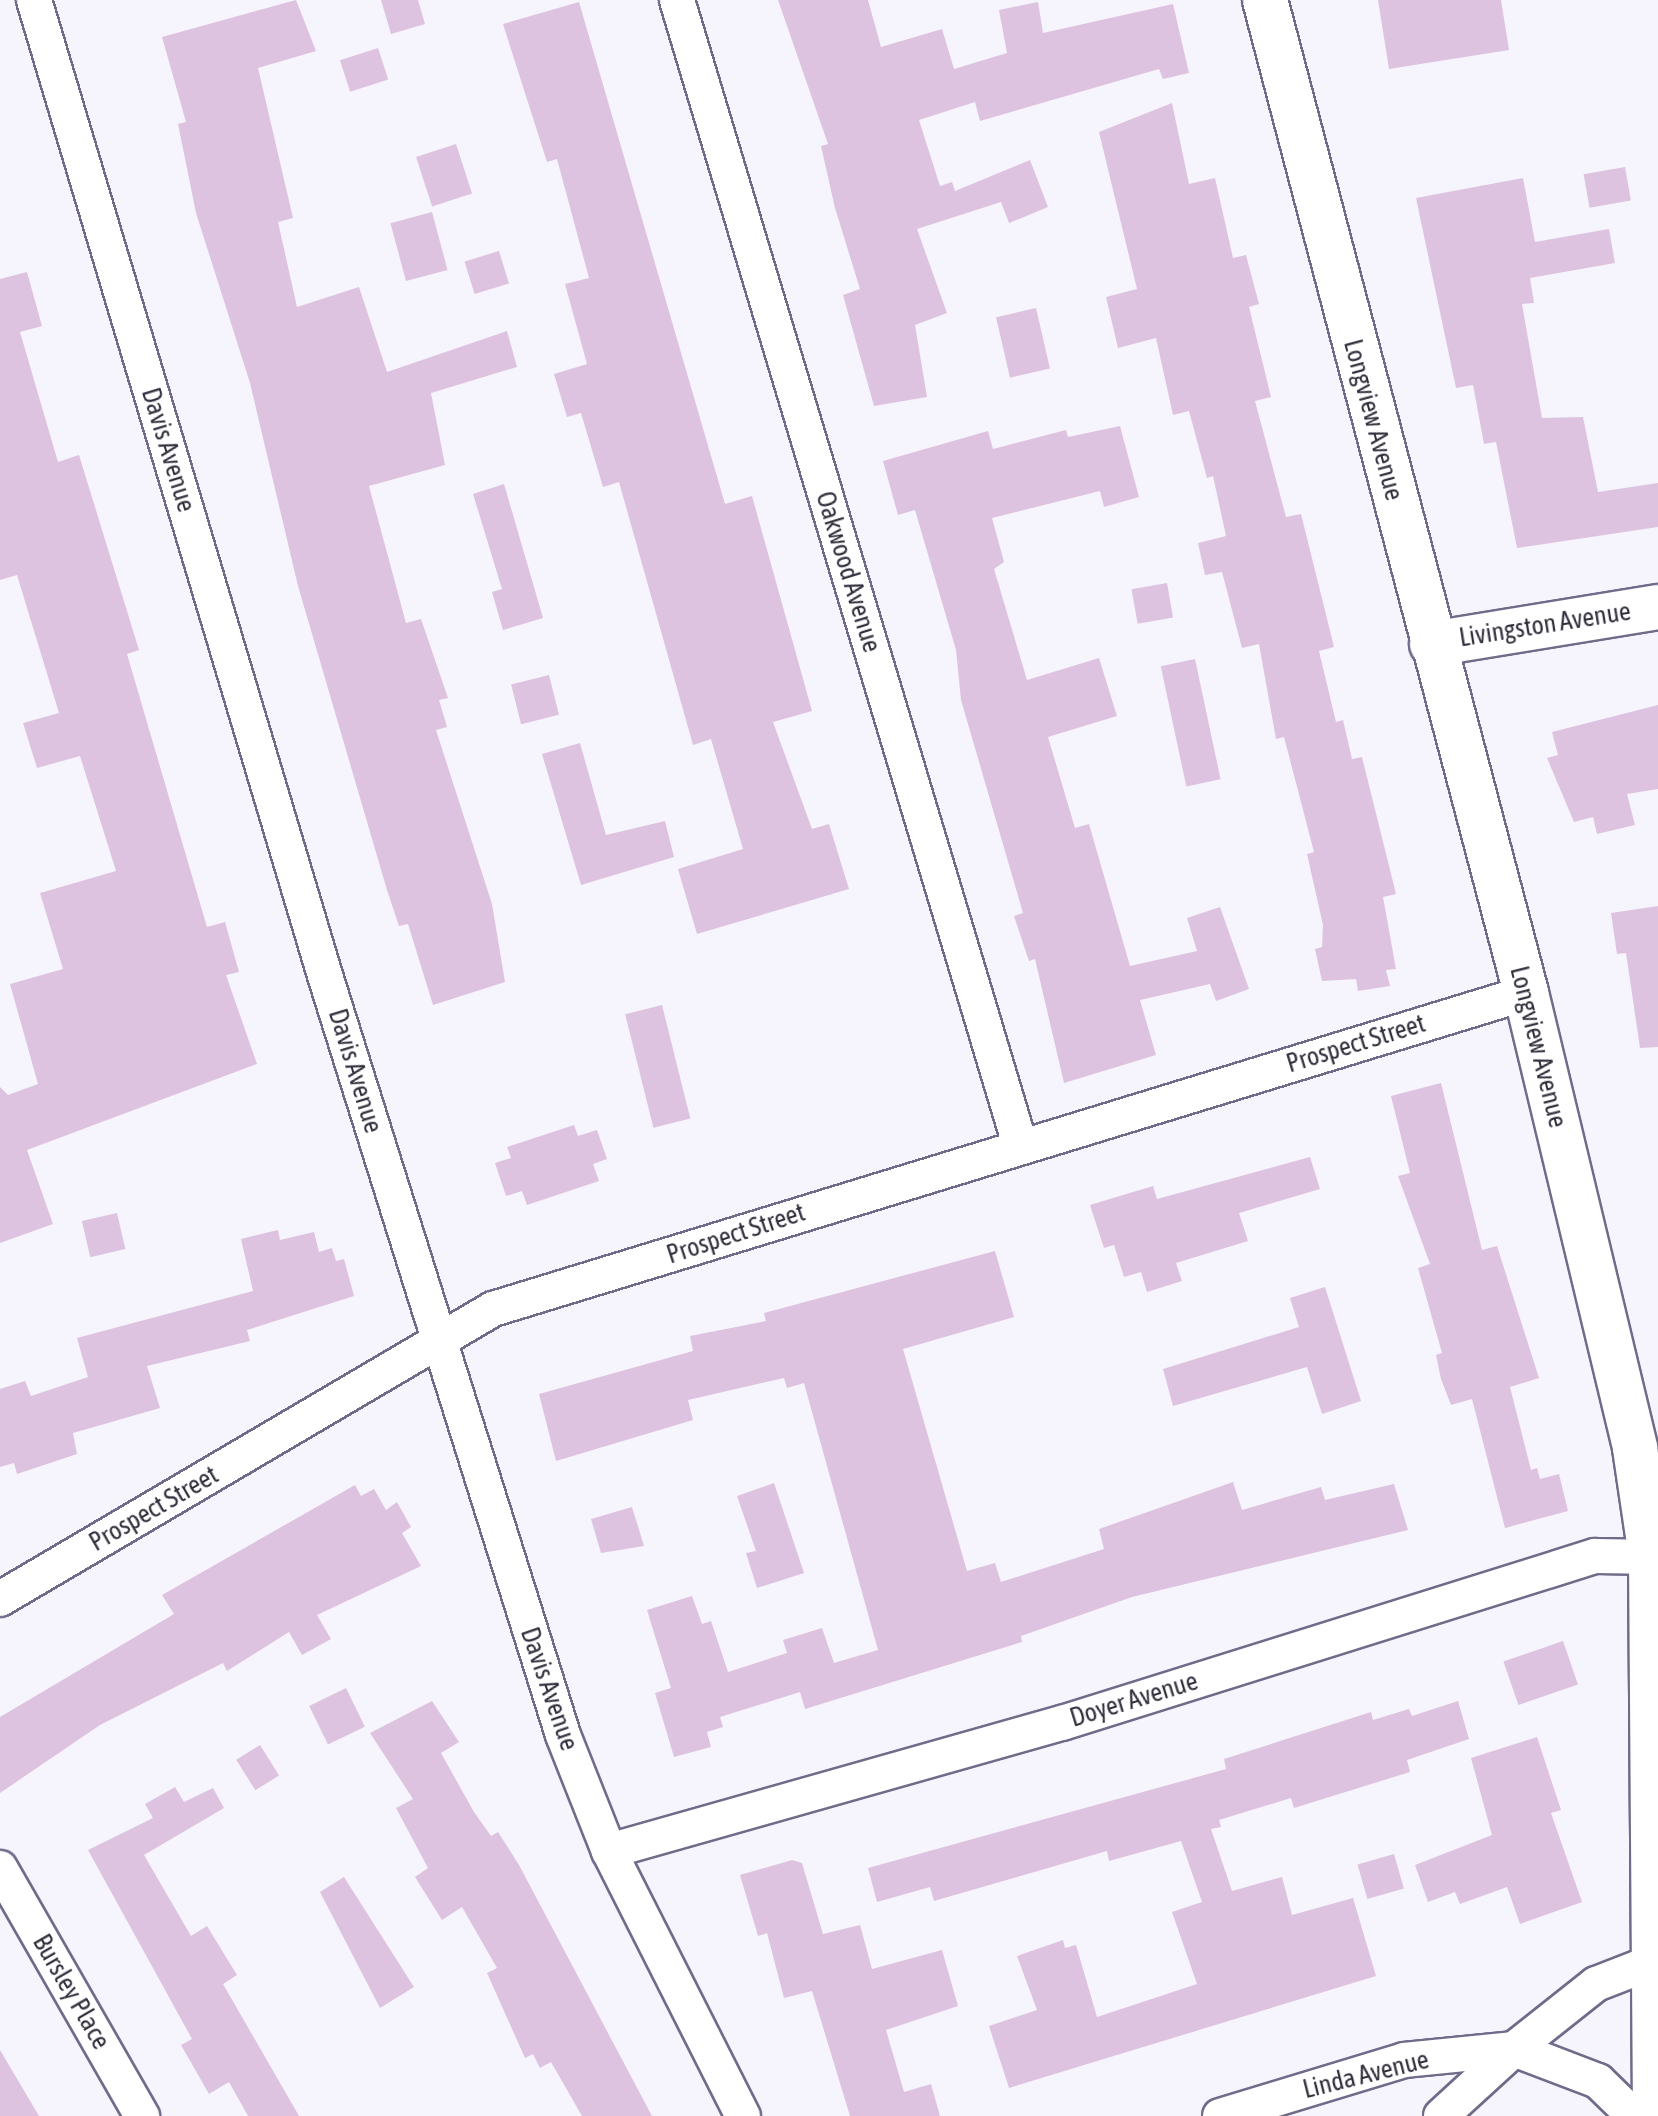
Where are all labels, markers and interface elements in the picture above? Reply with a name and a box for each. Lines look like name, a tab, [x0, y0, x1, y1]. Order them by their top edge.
street label: Longview Avenue	[1337, 336, 1409, 504]
street label: Davis Avenue	[134, 384, 202, 516]
street label: Oakwood Avenue	[809, 488, 887, 656]
street label: Livingston Avenue	[1457, 596, 1633, 654]
street label: Longview Avenue	[1503, 963, 1573, 1131]
street label: Davis Avenue	[321, 1005, 389, 1137]
street label: Prospect Street	[1283, 1008, 1429, 1080]
street label: Prospect Street	[663, 1197, 809, 1271]
street label: Prospect Street	[84, 1460, 224, 1558]
street label: Davis Avenue	[513, 1623, 585, 1755]
street label: Doyer Avenue	[1066, 1666, 1202, 1734]
street label: Bursley Place	[26, 1929, 116, 2055]
street label: Linda Avenue	[1300, 2044, 1432, 2106]

